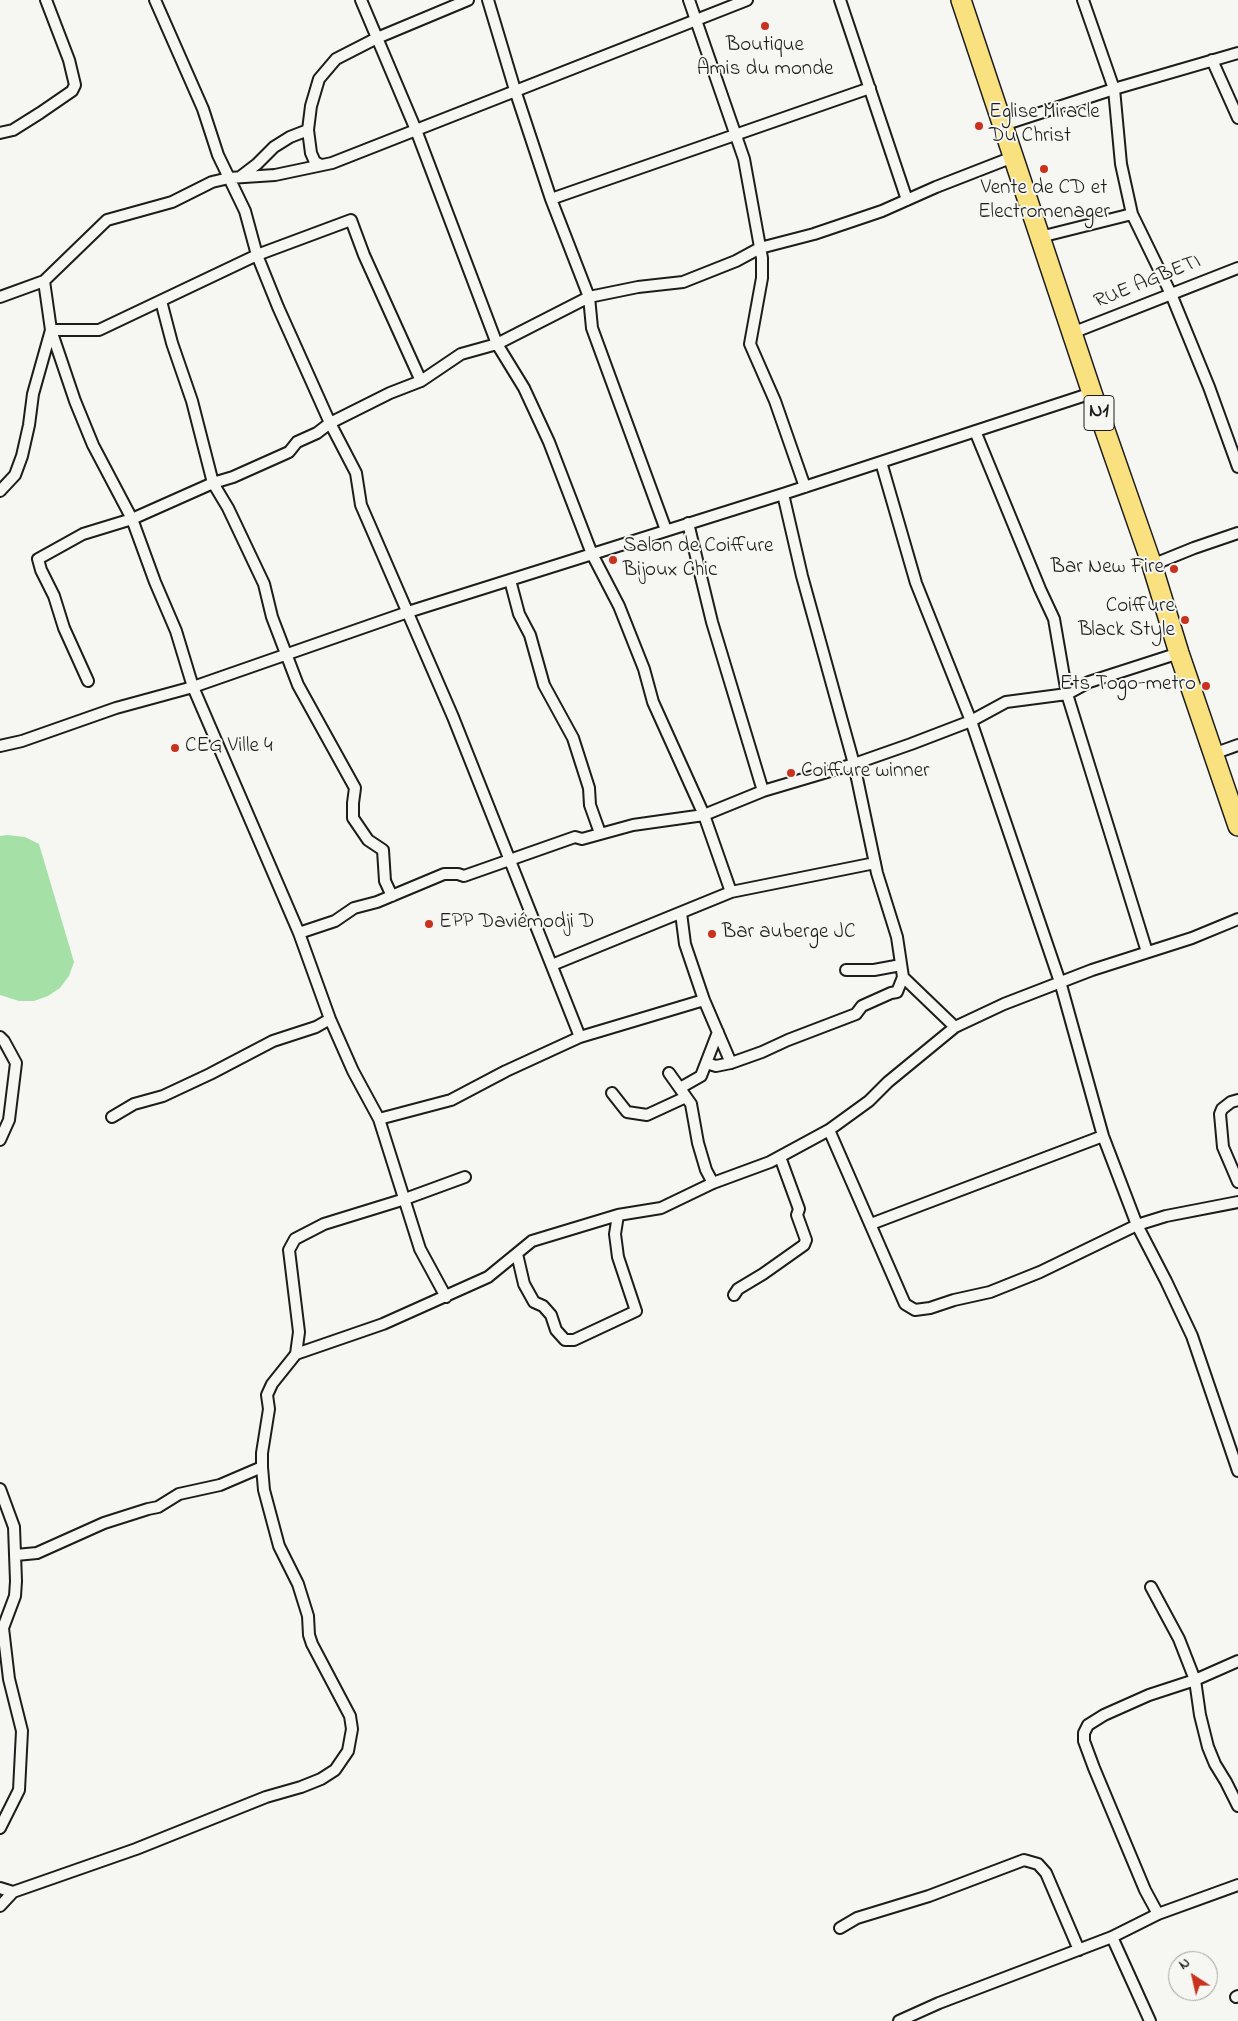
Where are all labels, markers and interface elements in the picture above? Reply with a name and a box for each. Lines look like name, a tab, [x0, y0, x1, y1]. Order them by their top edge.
marker: Boutique Amis du monde	[759, 20, 771, 32]
place label: Boutique Amis du monde	[697, 34, 833, 84]
place label: Eglise Miracle Du Christ	[989, 101, 1100, 151]
marker: Eglise Miracle Du Christ	[973, 120, 985, 132]
marker: Vente de CD et Electromenager	[1038, 163, 1050, 175]
place label: Vente de CD et Electromenager	[978, 177, 1110, 227]
street label: RUE AGBETI	[1091, 250, 1205, 316]
road number: N1	[1084, 396, 1114, 430]
place label: Salon de Coiffure Bijoux Chic	[623, 535, 774, 585]
marker: Salon de Coiffure Bijoux Chic	[607, 554, 619, 566]
place label: Bar New Fire	[1051, 556, 1164, 582]
marker: Bar New Fire	[1168, 563, 1180, 575]
place label: Coiffure Black Style	[1078, 595, 1175, 645]
marker: Coiffure Black Style	[1179, 614, 1191, 626]
place label: Ets Togo-metro	[1060, 673, 1196, 699]
marker: Ets Togo-metro	[1200, 680, 1212, 692]
place label: CEG Ville 4	[185, 735, 273, 761]
marker: CEG Ville 4	[169, 742, 181, 754]
place label: Coiffure winner	[801, 760, 930, 786]
marker: Coiffure winner	[785, 767, 797, 779]
place label: EPP Daviémodji D	[439, 911, 594, 937]
marker: EPP Daviémodji D	[423, 918, 435, 930]
place label: Bar auberge JC	[722, 921, 855, 947]
marker: Bar auberge JC	[706, 928, 718, 940]
north arrow	[1168, 1951, 1218, 2001]
text: N	[1175, 1953, 1195, 1975]

